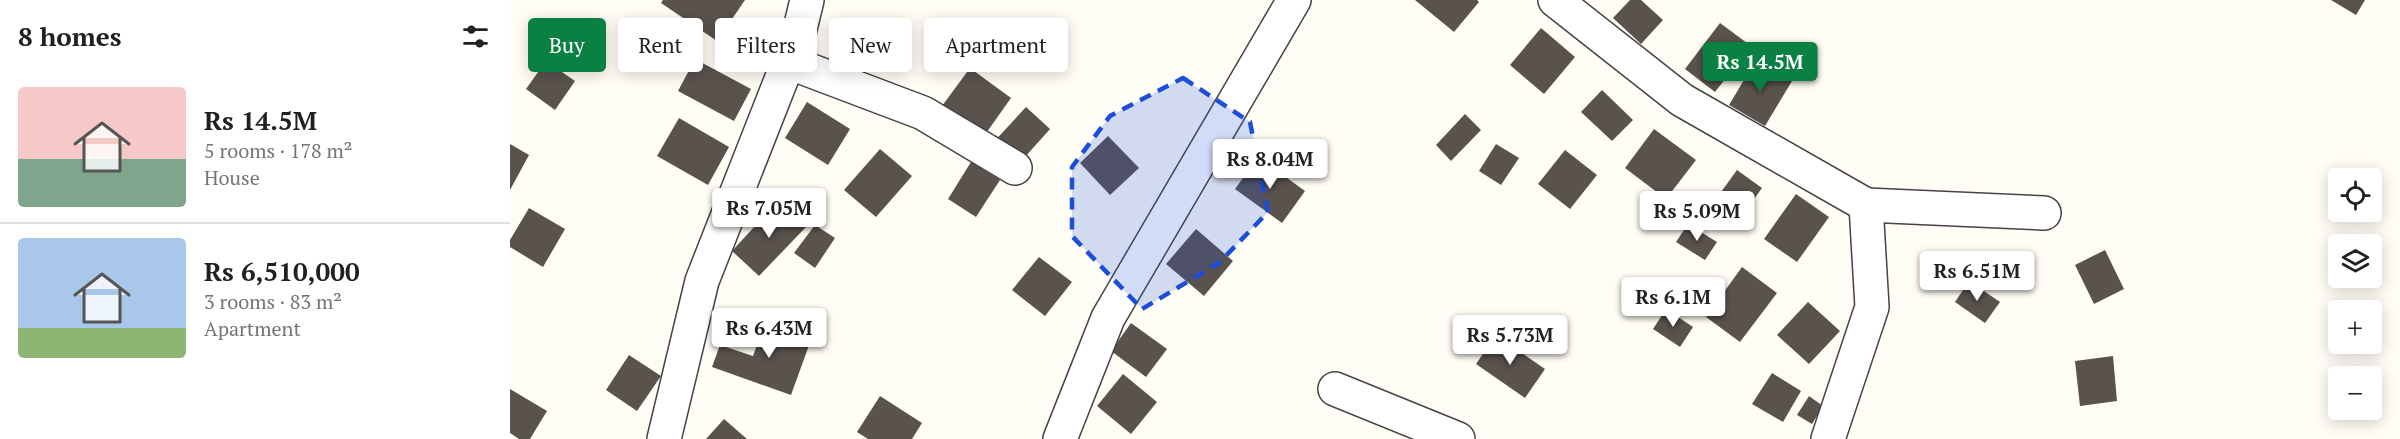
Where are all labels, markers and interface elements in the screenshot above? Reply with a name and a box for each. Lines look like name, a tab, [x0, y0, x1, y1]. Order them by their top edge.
chip: Buy	[528, 18, 606, 72]
chip: Rent	[618, 18, 703, 72]
chip: Filters	[715, 18, 817, 72]
chip: New	[829, 18, 912, 72]
chip: Apartment	[924, 18, 1068, 72]
text: 8 homes	[18, 19, 122, 53]
icon: filters	[459, 20, 492, 53]
pin: Rs 14.5M	[1698, 42, 1822, 93]
text: Rs 14.5M	[1717, 48, 1803, 75]
text: Rs 14.5M	[204, 103, 317, 137]
icon: home	[66, 111, 138, 183]
text: 5 rooms · 178 m²	[204, 137, 352, 164]
pin: Rs 8.04M	[1208, 139, 1332, 190]
text: Rs 8.04M	[1227, 145, 1313, 172]
text: House	[204, 164, 260, 191]
map controls	[2328, 168, 2382, 420]
button: locate	[2328, 168, 2382, 222]
pin: Rs 7.05M	[707, 188, 831, 239]
pin: Rs 5.09M	[1635, 191, 1759, 242]
text: Rs 7.05M	[726, 194, 812, 221]
text: Rs 5.09M	[1654, 197, 1740, 224]
button: layers	[2328, 234, 2382, 288]
pin: Rs 6.51M	[1915, 251, 2039, 302]
text: Rs 6,510,000	[204, 254, 360, 288]
text: Rs 6.51M	[1934, 257, 2020, 284]
icon: home	[66, 262, 138, 334]
pin: Rs 6.1M	[1618, 277, 1728, 328]
text: Rs 6.1M	[1635, 283, 1711, 310]
text: 3 rooms · 83 m²	[204, 288, 342, 315]
button: +	[2328, 300, 2382, 354]
pin: Rs 6.43M	[707, 308, 831, 359]
text: Rs 6.43M	[726, 314, 812, 341]
text: Apartment	[204, 315, 301, 342]
pin: Rs 5.73M	[1448, 315, 1572, 366]
text: Rs 5.73M	[1467, 321, 1553, 348]
button: −	[2328, 366, 2382, 420]

